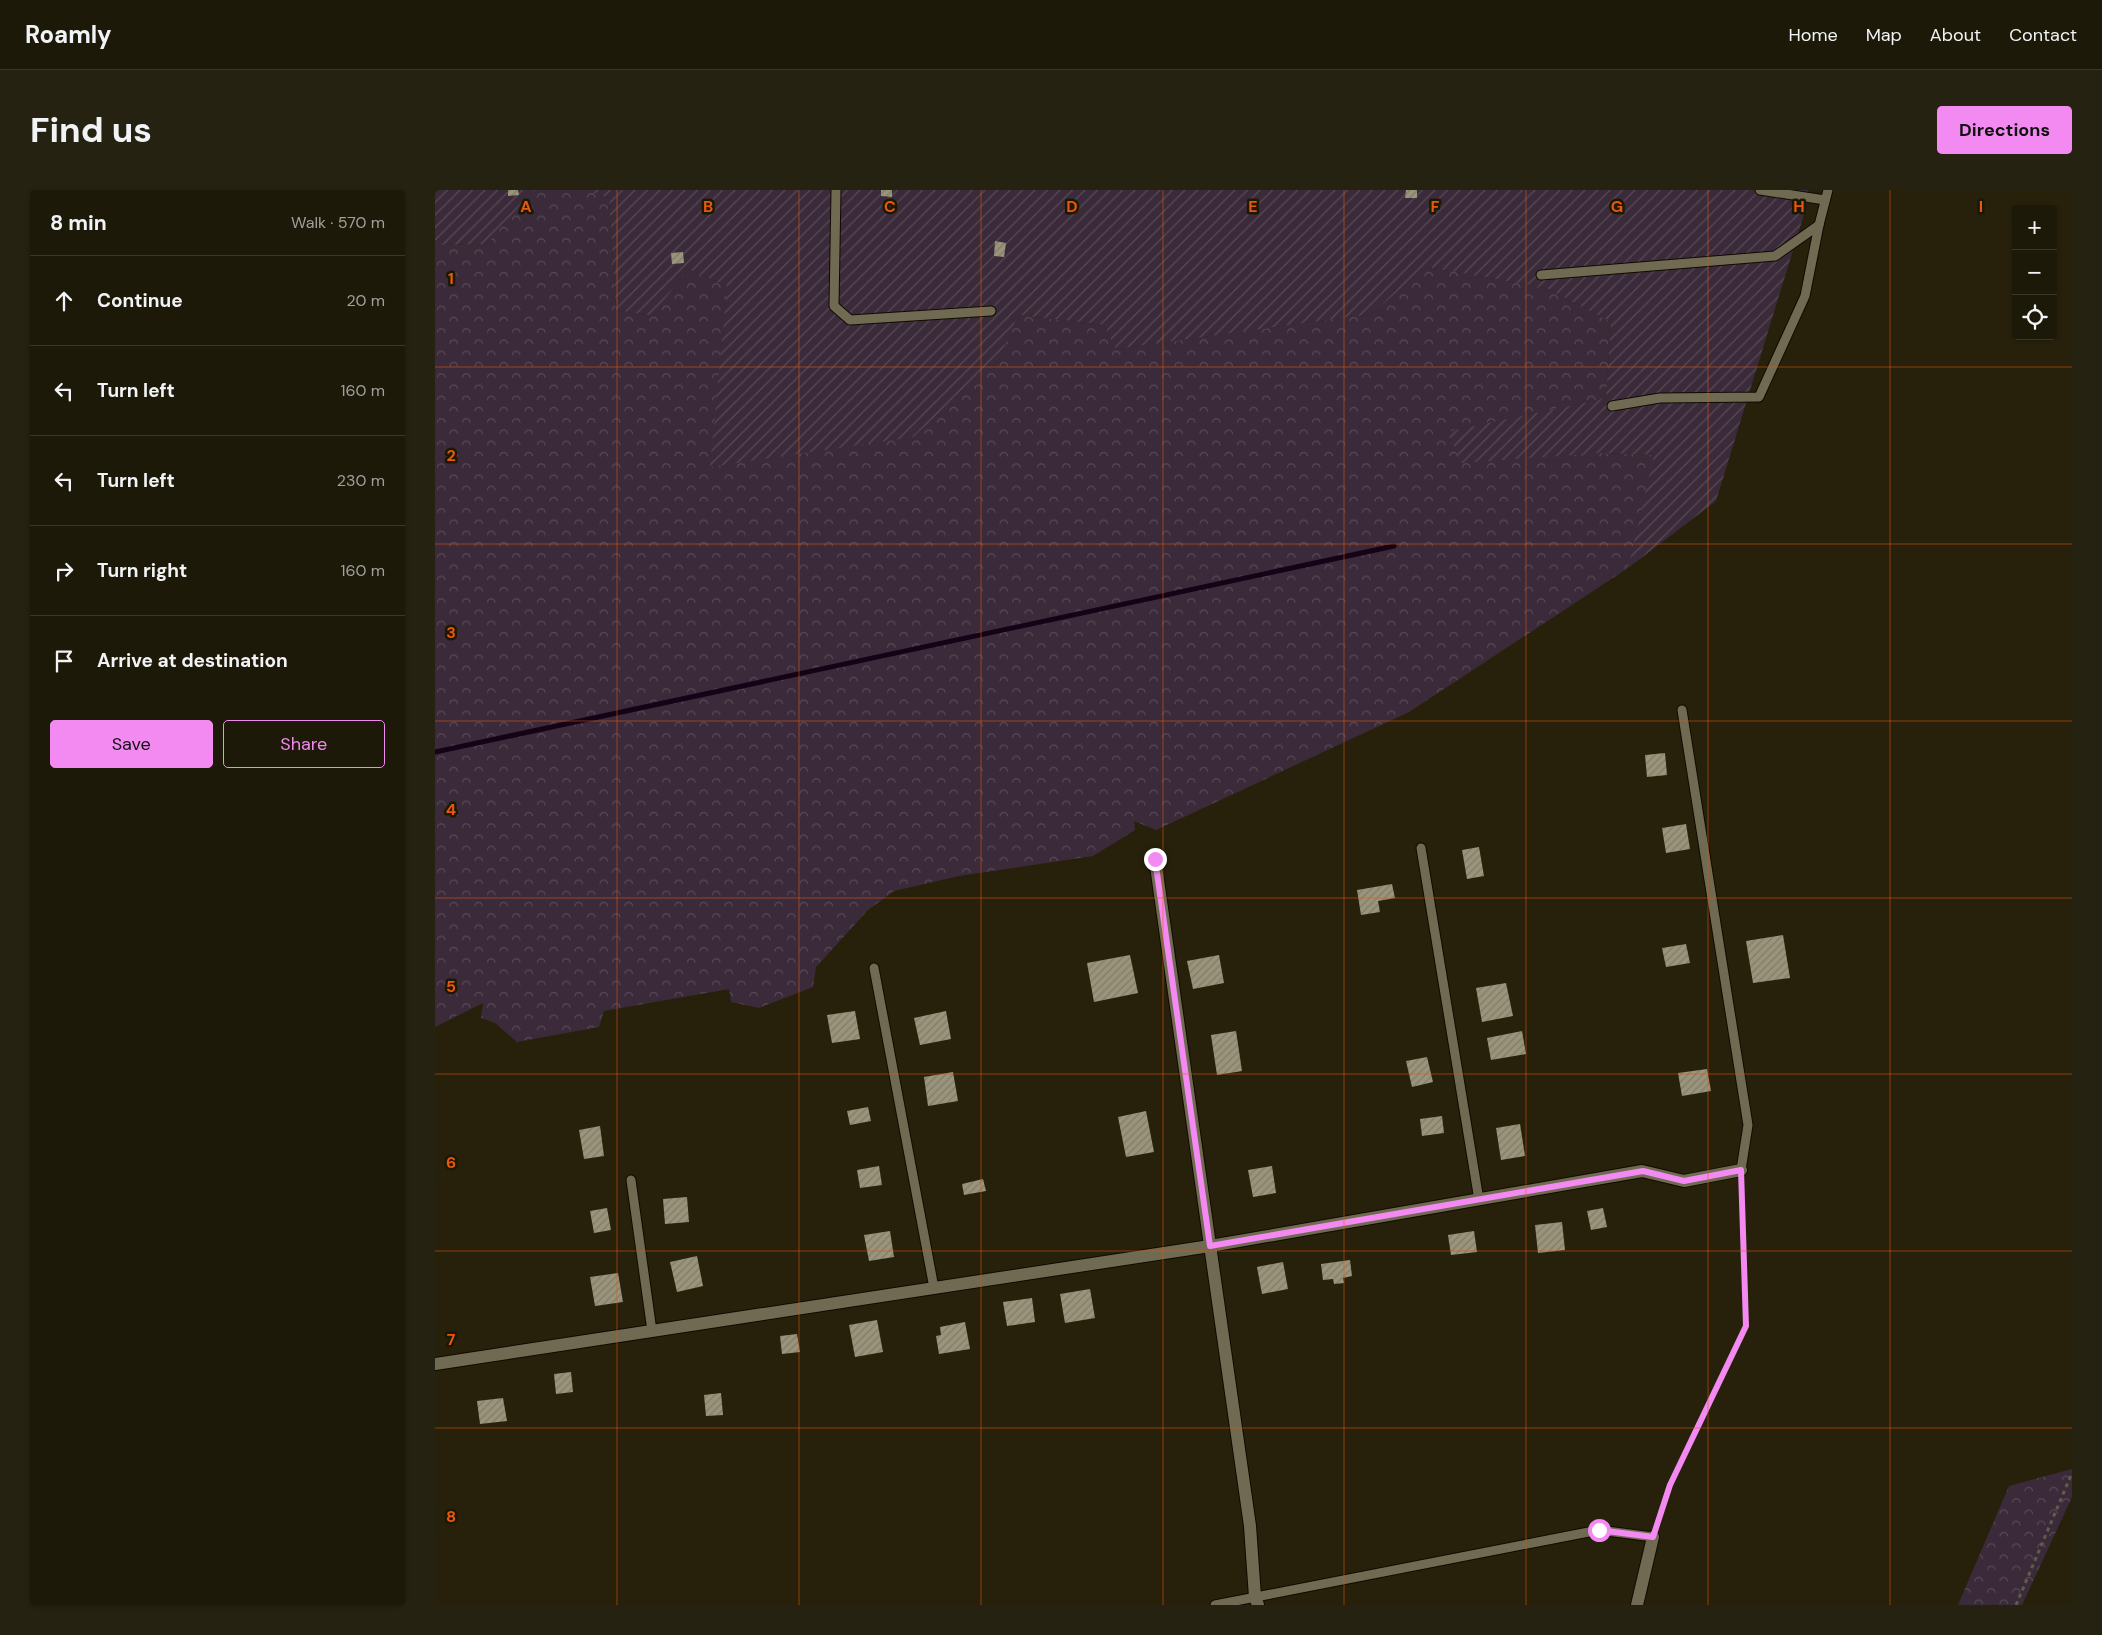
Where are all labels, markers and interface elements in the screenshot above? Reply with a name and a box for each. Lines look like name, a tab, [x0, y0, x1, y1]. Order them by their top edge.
text: Roamly	[25, 19, 112, 50]
text: Home	[1788, 23, 1838, 47]
text: Map	[1866, 23, 1902, 47]
text: About	[1930, 23, 1981, 47]
text: Contact	[2009, 23, 2077, 47]
button: Directions	[1937, 106, 2072, 154]
text: Find us	[30, 107, 152, 153]
text: A	[520, 196, 532, 217]
text: B	[703, 196, 713, 217]
text: C	[884, 196, 896, 217]
text: D	[1066, 196, 1078, 217]
text: E	[1248, 196, 1258, 217]
text: F	[1431, 196, 1440, 217]
text: G	[1611, 196, 1623, 217]
text: H	[1793, 196, 1805, 217]
text: I	[1979, 196, 1983, 217]
map controls	[2012, 205, 2057, 340]
button: +	[2012, 205, 2057, 250]
text: 8 min	[50, 209, 107, 237]
text: Walk · 570 m	[291, 212, 385, 233]
button: −	[2012, 250, 2057, 295]
text: 1	[448, 268, 454, 289]
icon: ahead	[50, 287, 78, 315]
text: Continue	[97, 288, 183, 313]
text: 20 m	[346, 290, 385, 311]
button: locate	[2012, 295, 2057, 340]
icon: left	[50, 377, 78, 405]
text: Turn left	[97, 378, 175, 403]
text: 160 m	[341, 380, 385, 401]
text: 2	[446, 445, 456, 466]
icon: left	[50, 467, 78, 495]
text: Turn left	[97, 468, 175, 493]
text: 230 m	[337, 470, 385, 491]
icon: right	[50, 557, 78, 585]
text: Turn right	[97, 558, 187, 583]
text: 160 m	[341, 560, 385, 581]
text: 3	[446, 622, 456, 643]
icon: arrive	[50, 647, 78, 675]
text: Arrive at destination	[97, 648, 288, 673]
button: Save	[50, 720, 213, 768]
button: Share	[223, 720, 385, 768]
text: 4	[446, 799, 456, 820]
route end	[1144, 848, 1167, 871]
text: 5	[446, 976, 456, 997]
text: 6	[446, 1152, 456, 1173]
text: 7	[447, 1329, 456, 1350]
text: 8	[446, 1506, 456, 1527]
route start	[1588, 1519, 1611, 1542]

